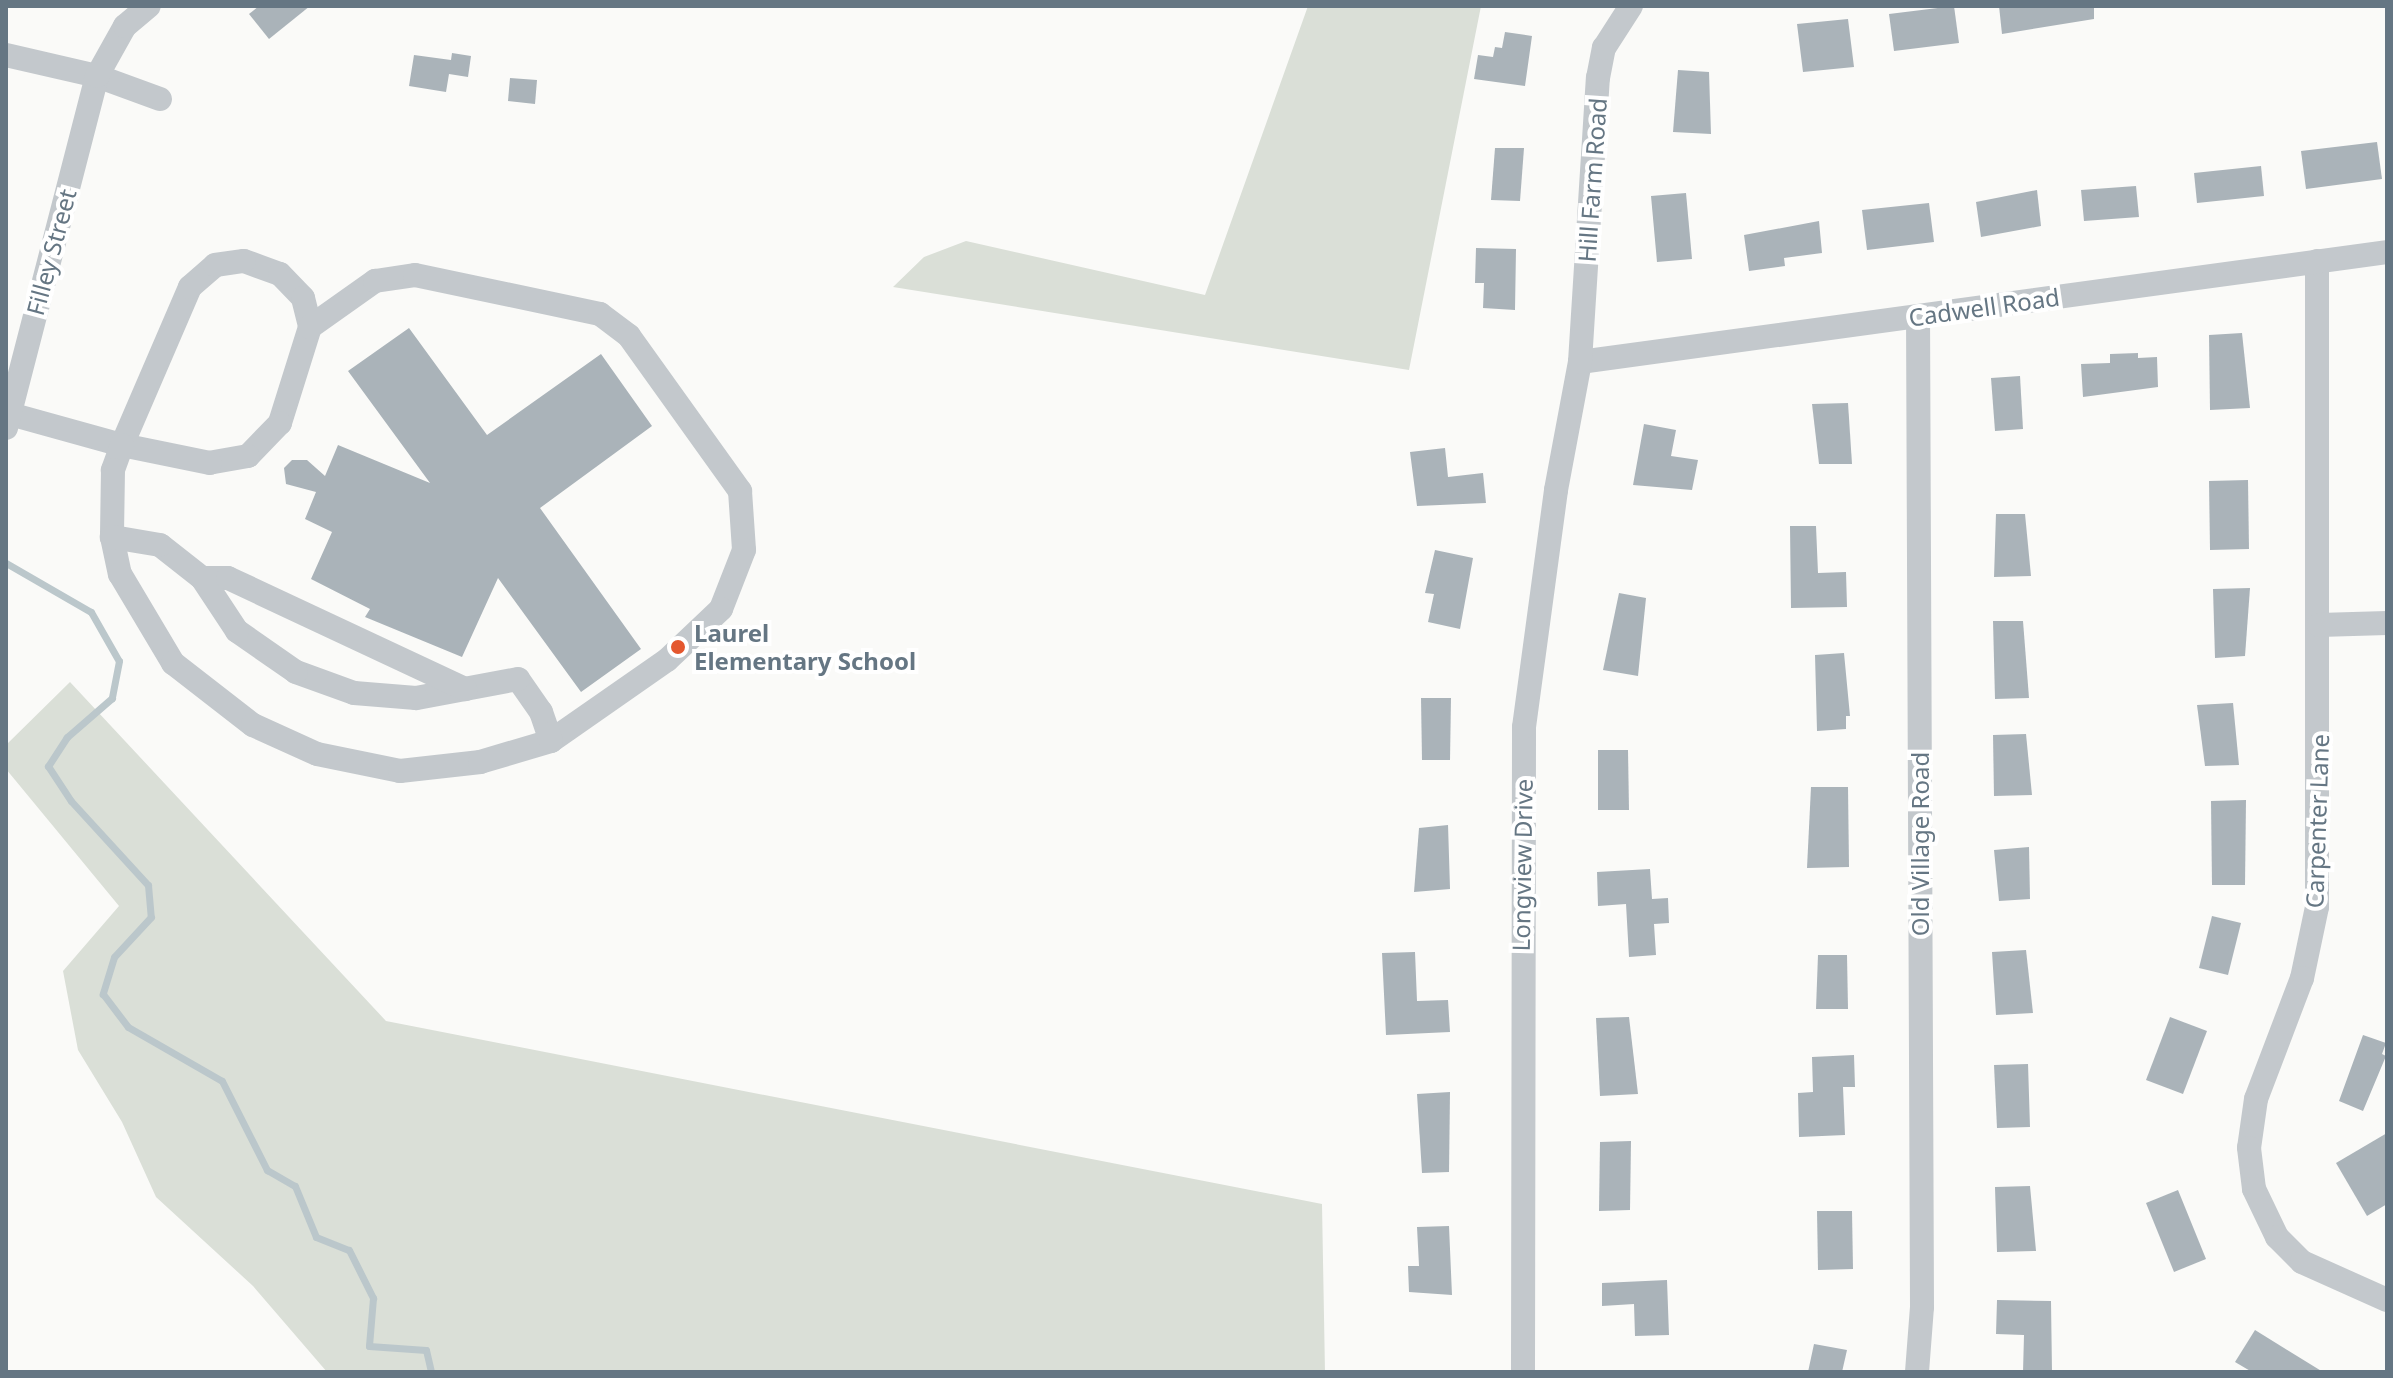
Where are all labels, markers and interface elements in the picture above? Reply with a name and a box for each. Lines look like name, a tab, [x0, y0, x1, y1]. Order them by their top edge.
street label: Hill Farm Road	[1572, 97, 1612, 263]
street label: Filley Street	[20, 186, 82, 318]
street label: Cadwell Road	[1907, 282, 2061, 332]
place label: Laurel Elementary School	[694, 619, 916, 675]
marker: Laurel Elementary School	[669, 638, 687, 656]
street label: Carpenter Lane	[2300, 733, 2334, 909]
street label: Old Village Road	[1906, 752, 1934, 936]
street label: Longview Drive	[1506, 778, 1538, 952]

